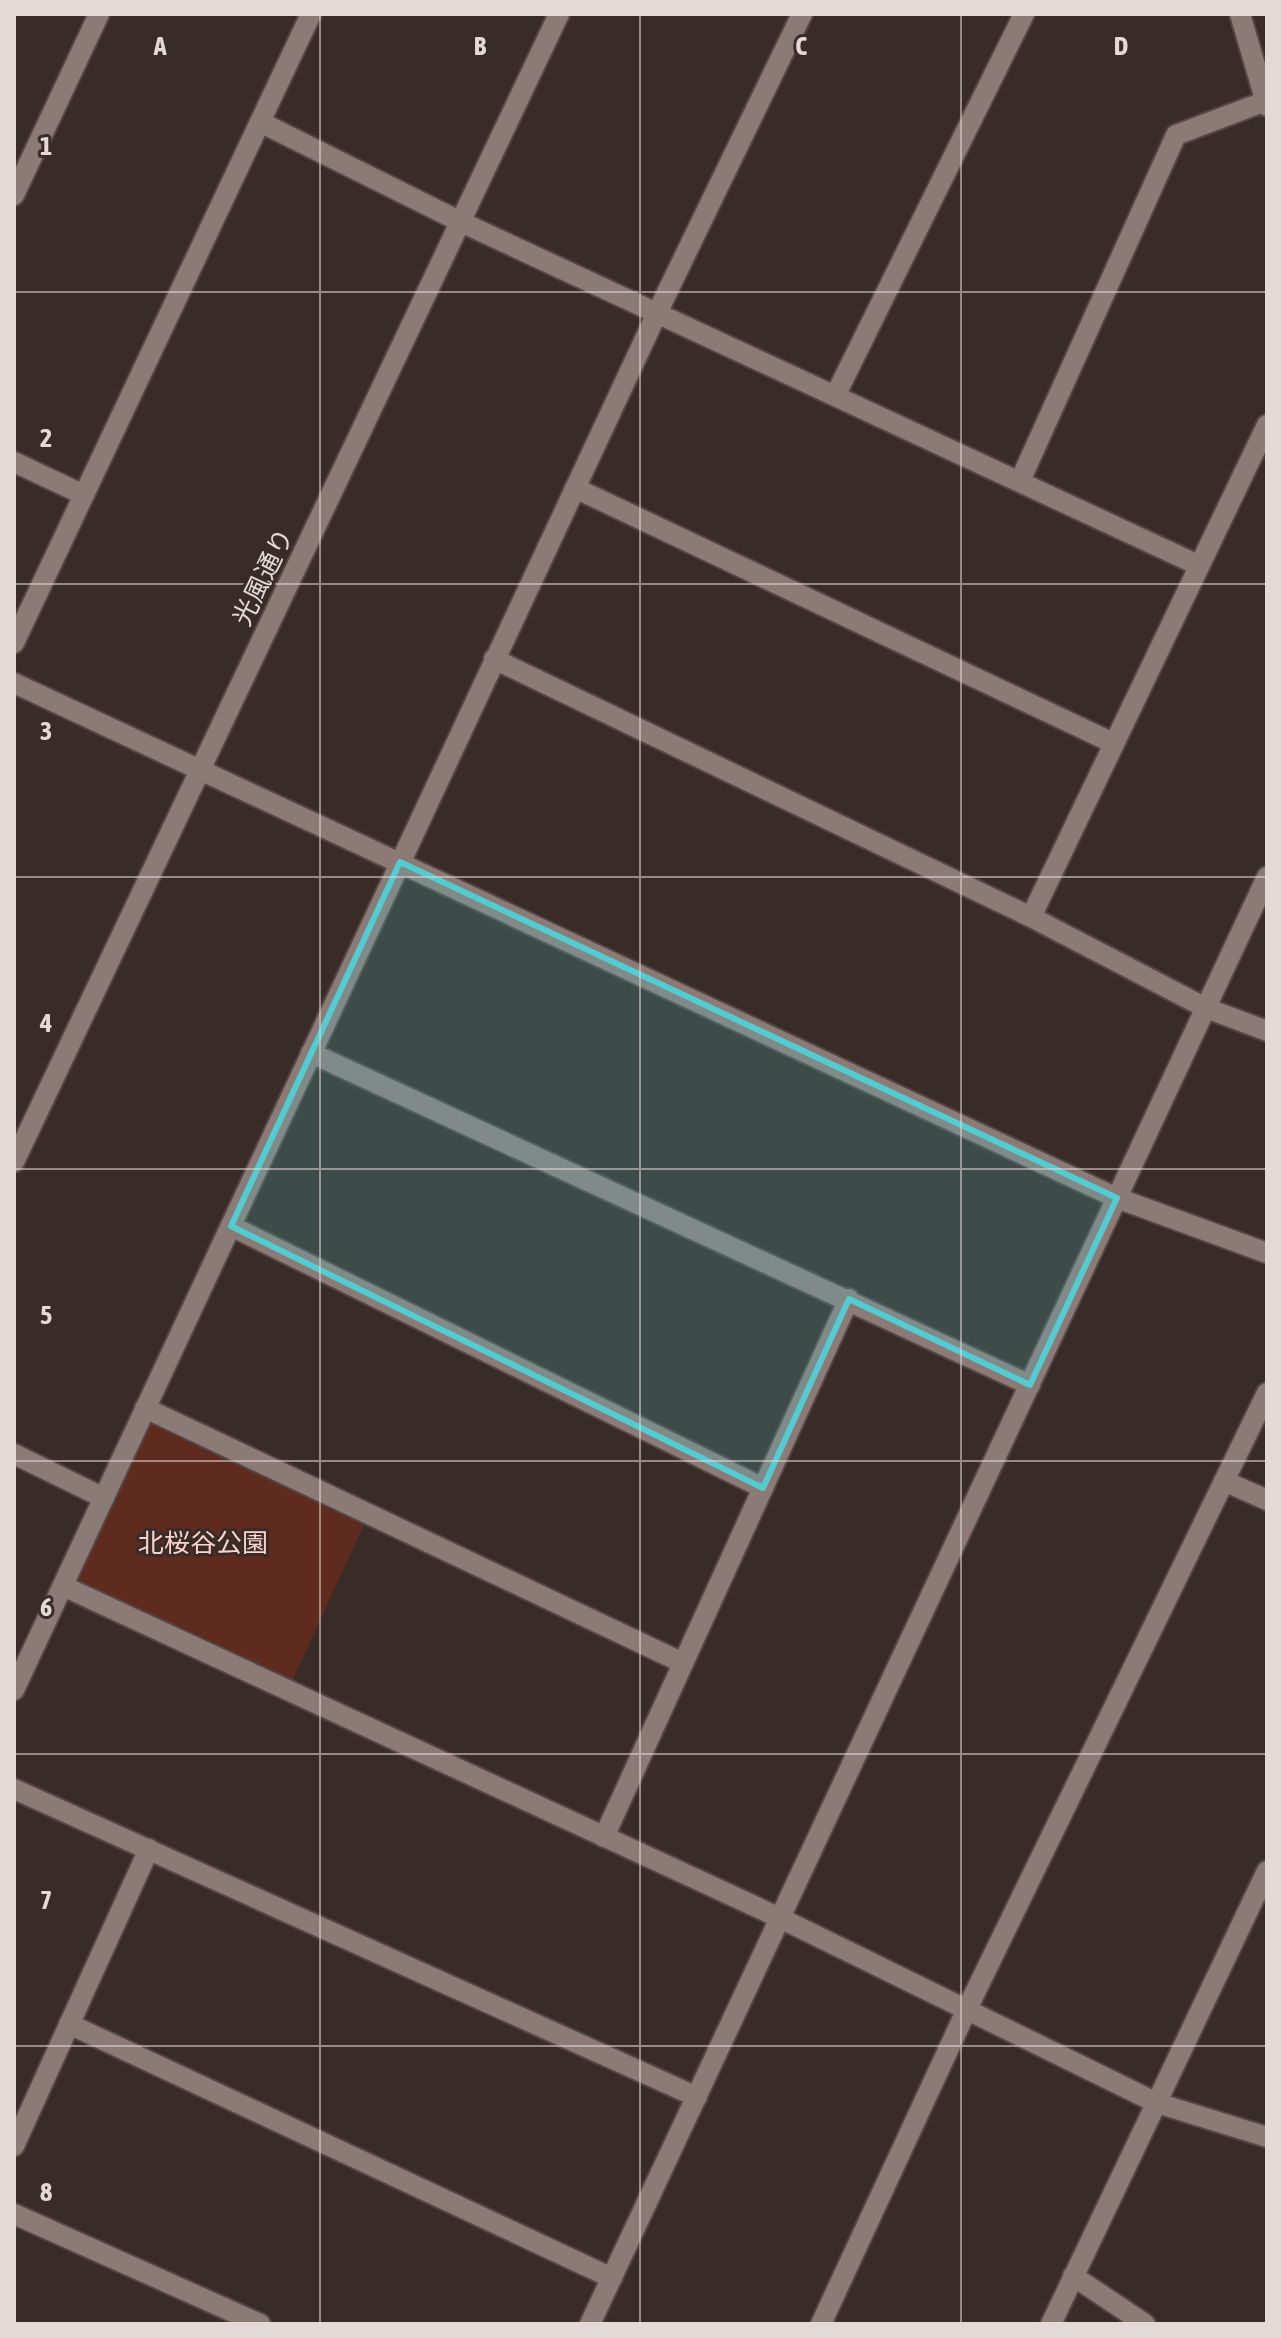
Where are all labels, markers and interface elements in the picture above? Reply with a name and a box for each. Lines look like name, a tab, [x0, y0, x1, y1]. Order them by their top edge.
text: A	[153, 31, 167, 61]
text: B	[474, 31, 487, 61]
text: C	[795, 31, 807, 61]
text: D	[1114, 31, 1128, 61]
text: 1	[40, 131, 52, 161]
text: 2	[40, 423, 52, 453]
street label: 光風通り	[227, 524, 299, 630]
text: 3	[40, 716, 52, 746]
text: 4	[39, 1008, 52, 1038]
text: 5	[40, 1300, 52, 1330]
park label: 北桜谷公園	[138, 1528, 268, 1558]
text: 6	[40, 1592, 52, 1622]
text: 7	[40, 1885, 52, 1915]
text: 8	[40, 2177, 52, 2207]

